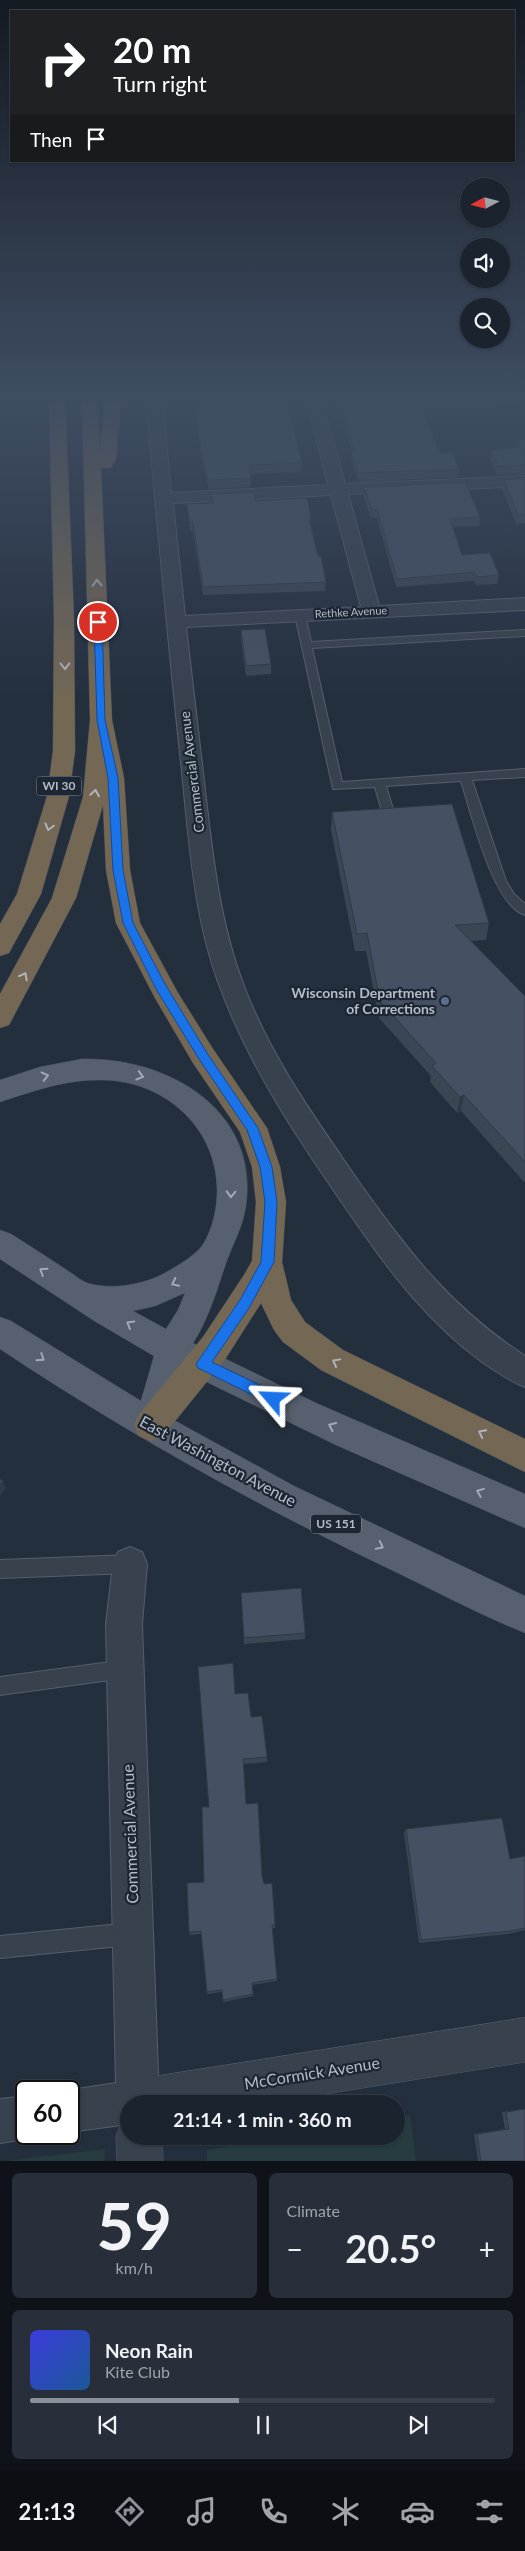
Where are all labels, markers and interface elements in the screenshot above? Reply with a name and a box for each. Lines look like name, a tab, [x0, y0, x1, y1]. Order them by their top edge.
text: 20 m	[113, 28, 191, 70]
icon: right	[30, 30, 95, 95]
text: Turn right	[113, 70, 207, 97]
icon: arrive	[82, 125, 110, 153]
text: Then	[30, 128, 72, 151]
north arrow	[460, 178, 510, 228]
map controls	[460, 178, 510, 348]
button: sound	[460, 238, 510, 288]
button: search	[460, 298, 510, 348]
one-way arrow	[91, 579, 102, 587]
pin	[77, 601, 119, 643]
street label: Rethke Avenue	[315, 603, 388, 620]
icon: arrive	[84, 608, 112, 636]
one-way arrow	[60, 663, 70, 671]
street label: Commercial Avenue	[176, 710, 207, 834]
road number: WI 30	[36, 776, 82, 796]
one-way arrow	[89, 788, 99, 797]
one-way arrow	[45, 823, 55, 831]
one-way arrow	[18, 972, 28, 981]
place label: Wisconsin Department of Corrections	[291, 984, 436, 1017]
marker: Wisconsin Department of Corrections	[439, 995, 451, 1007]
one-way arrow	[136, 1070, 145, 1081]
one-way arrow	[41, 1071, 50, 1082]
one-way arrow	[226, 1190, 236, 1198]
one-way arrow	[39, 1268, 49, 1277]
one-way arrow	[171, 1277, 180, 1288]
one-way arrow	[127, 1321, 136, 1331]
one-way arrow	[35, 1352, 44, 1361]
one-way arrow	[333, 1358, 342, 1368]
position arrow	[246, 1372, 298, 1424]
street label: East Washington Avenue	[137, 1411, 300, 1510]
one-way arrow	[328, 1422, 337, 1432]
one-way arrow	[478, 1429, 487, 1439]
one-way arrow	[476, 1488, 485, 1499]
road number: US 151	[311, 1515, 361, 1534]
one-way arrow	[374, 1540, 383, 1550]
street label: Commercial Avenue	[118, 1764, 141, 1904]
street label: McCormick Avenue	[243, 2052, 381, 2093]
speed limit sign: 60	[15, 2080, 80, 2145]
text: 21:14 · 1 min · 360 m	[173, 2108, 352, 2131]
text: 59	[97, 2186, 172, 2264]
text: Climate	[287, 2201, 340, 2220]
text: 20.5°	[345, 2225, 436, 2271]
text: −	[287, 2232, 303, 2266]
text: +	[479, 2232, 495, 2266]
text: km/h	[116, 2258, 153, 2277]
text: Neon Rain	[105, 2339, 193, 2362]
text: Kite Club	[105, 2362, 170, 2381]
icon: previous	[94, 2411, 122, 2439]
icon: pause	[249, 2411, 277, 2439]
icon: next	[404, 2411, 432, 2439]
icon: directions	[112, 2494, 147, 2529]
icon: music	[184, 2494, 219, 2529]
icon: phone	[256, 2494, 291, 2529]
icon: climate	[328, 2494, 363, 2529]
icon: car	[400, 2494, 435, 2529]
icon: filters	[472, 2494, 507, 2529]
text: 21:13	[18, 2498, 75, 2525]

